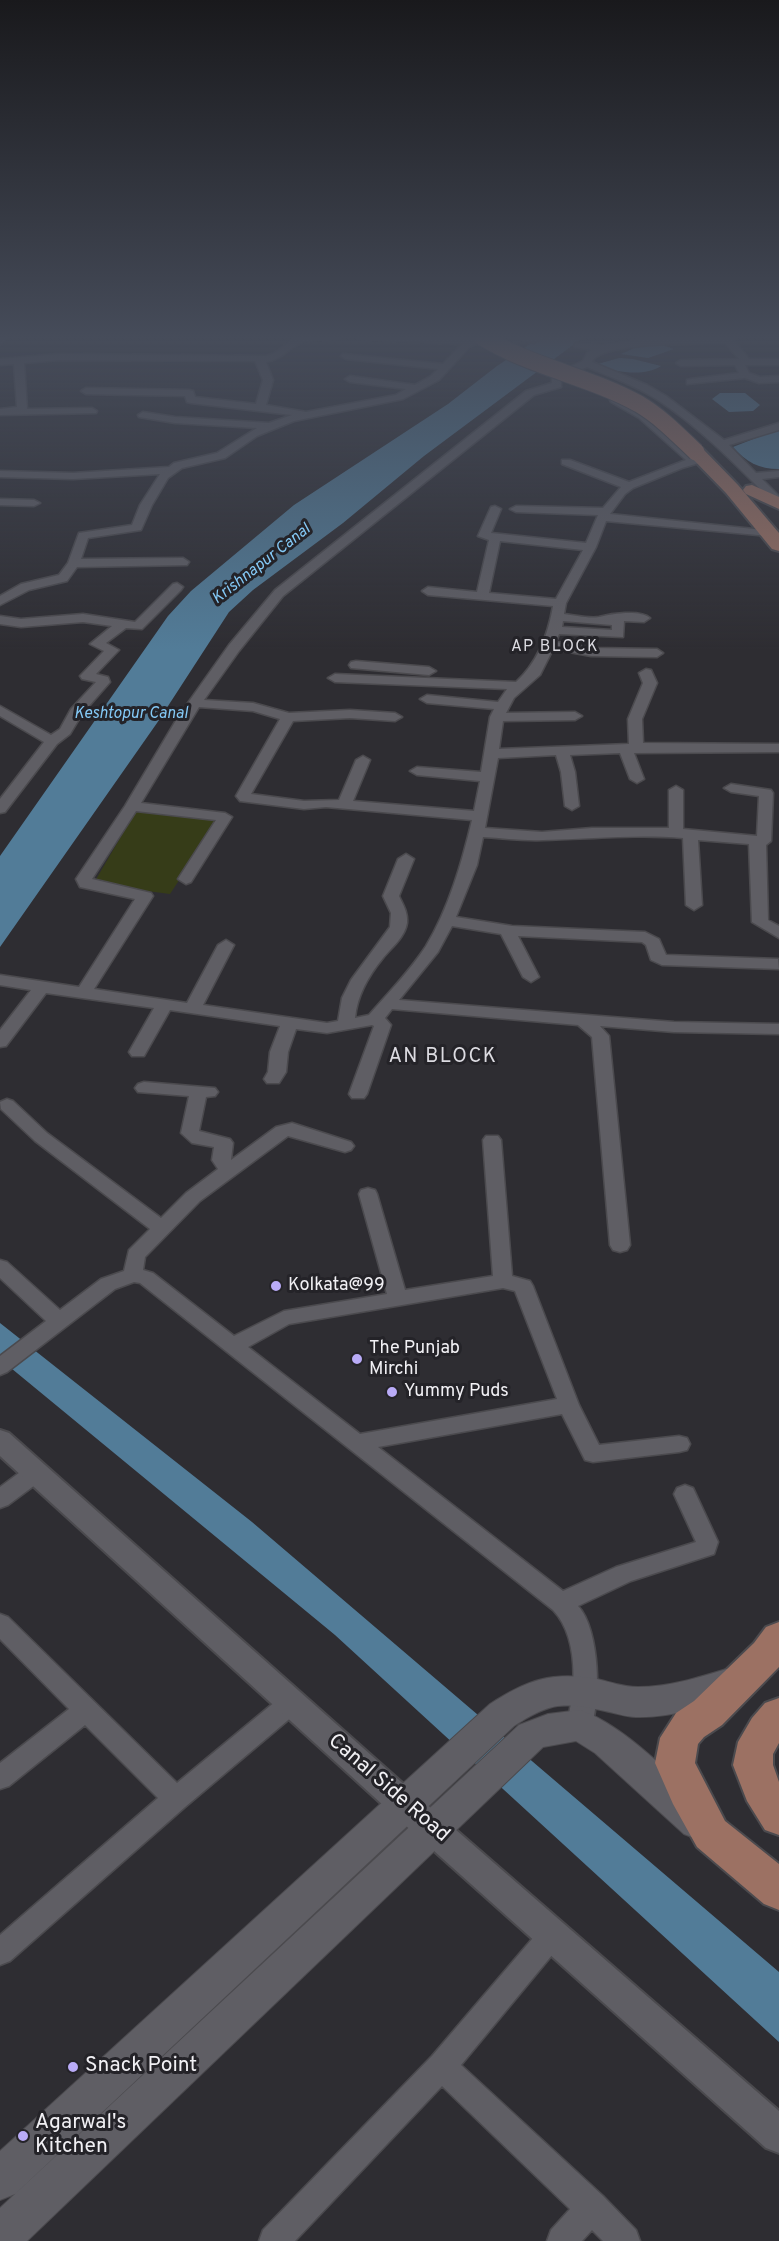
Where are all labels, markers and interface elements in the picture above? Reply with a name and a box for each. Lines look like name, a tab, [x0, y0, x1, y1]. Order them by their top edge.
water label: Krishnapur Canal	[209, 521, 315, 609]
district label: AP BLOCK	[511, 638, 599, 658]
water label: Keshtopur Canal	[74, 705, 188, 725]
district label: AN BLOCK	[389, 1046, 497, 1070]
place label: Kolkata@99	[288, 1275, 385, 1297]
marker: Kolkata@99	[269, 1279, 283, 1293]
place label: The Punjab Mirchi	[369, 1338, 460, 1380]
marker: The Punjab Mirchi	[350, 1352, 364, 1366]
place label: Yummy Puds	[404, 1381, 509, 1403]
marker: Yummy Puds	[385, 1385, 399, 1399]
street label: Canal Side Road	[322, 1729, 454, 1849]
place label: Snack Point	[85, 2054, 197, 2080]
marker: Snack Point	[66, 2060, 80, 2074]
place label: Agarwal's Kitchen	[35, 2111, 126, 2161]
marker: Agarwal's Kitchen	[16, 2129, 30, 2143]

